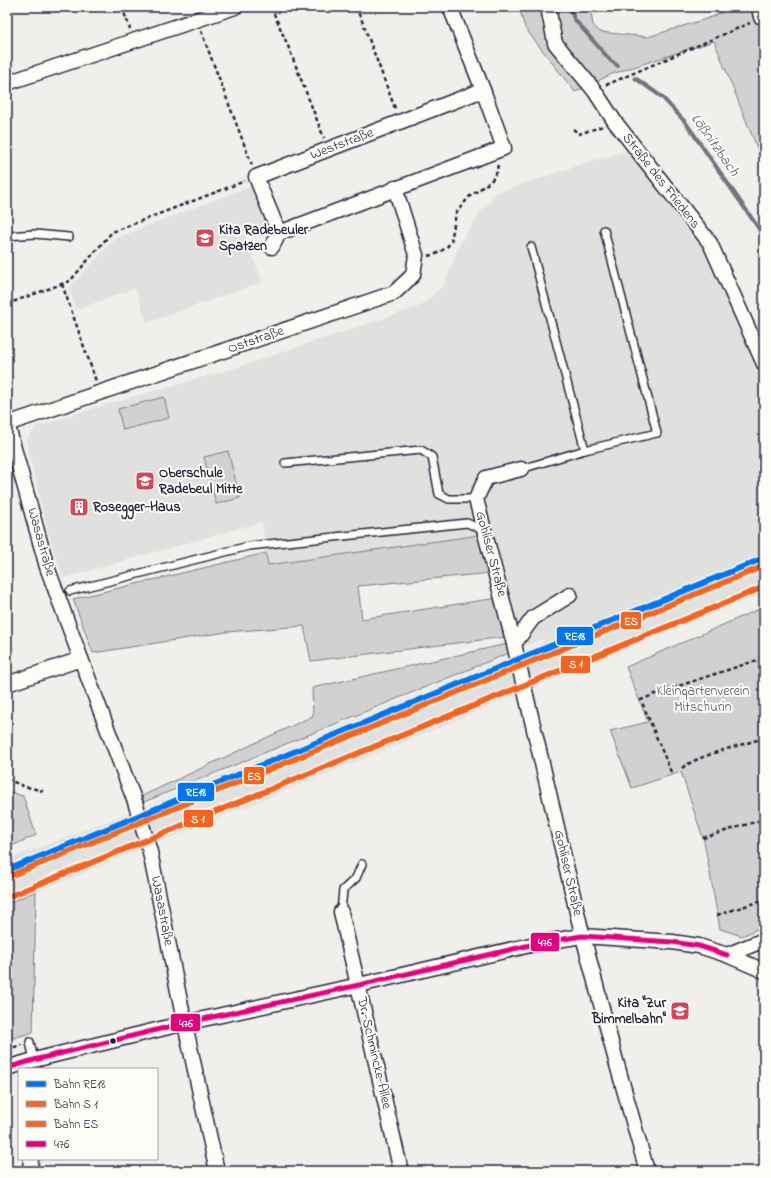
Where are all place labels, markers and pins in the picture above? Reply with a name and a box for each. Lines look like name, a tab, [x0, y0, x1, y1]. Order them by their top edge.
place label: Kita Radebeuler Spatzen	[219, 220, 309, 257]
school or university icon: Kita Radebeuler Spatzen	[194, 227, 216, 249]
place label: Oberschule Radebeul Mitte	[158, 463, 243, 500]
school or university icon: Oberschule Radebeul Mitte	[134, 470, 156, 492]
building icon: Rosegger-Haus	[68, 496, 90, 518]
place label: Rosegger-Haus	[92, 497, 181, 520]
place label: Kita "Zur Bimmelbahn"	[591, 993, 667, 1030]
school or university icon: Kita "Zur Bimmelbahn"	[669, 1000, 691, 1022]
unlabelled marker	[108, 1036, 118, 1046]

